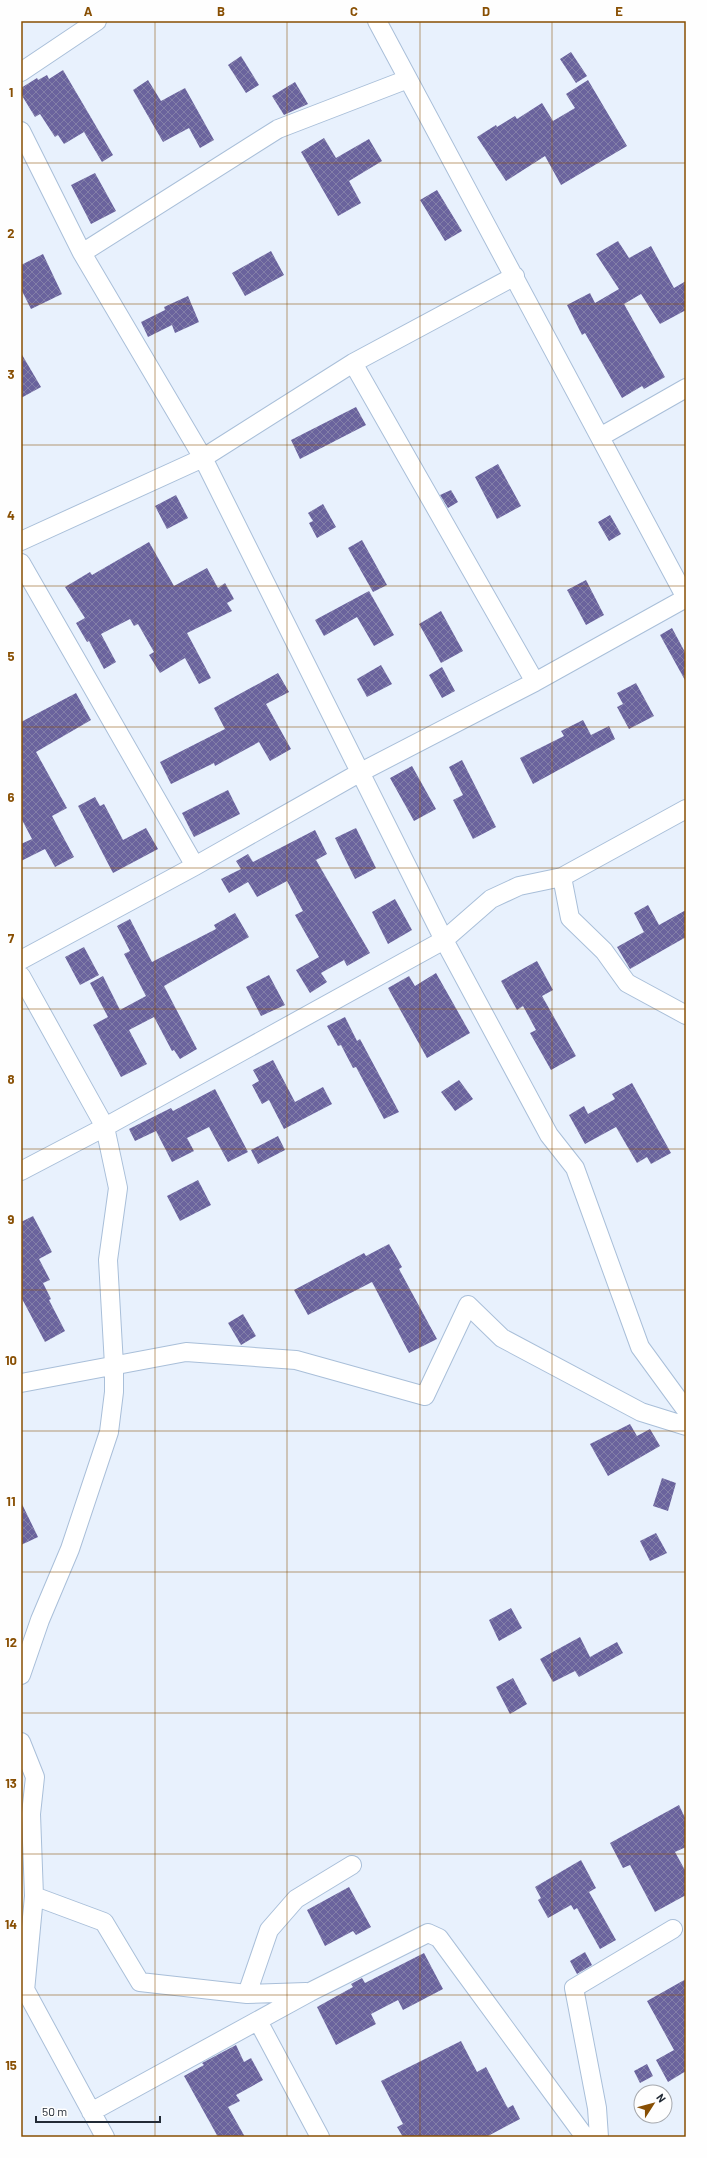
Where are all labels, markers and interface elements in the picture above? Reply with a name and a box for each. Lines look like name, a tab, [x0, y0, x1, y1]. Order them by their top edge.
text: A	[84, 3, 93, 19]
text: B	[217, 3, 225, 19]
text: C	[350, 3, 358, 19]
text: D	[482, 3, 490, 19]
text: E	[615, 3, 623, 19]
text: 1	[9, 84, 13, 100]
text: 2	[7, 225, 15, 241]
text: 3	[7, 366, 15, 382]
text: 4	[7, 507, 15, 523]
text: 5	[7, 648, 15, 664]
text: 6	[8, 789, 15, 805]
text: 7	[8, 930, 15, 946]
text: 8	[7, 1071, 15, 1087]
text: 9	[8, 1211, 15, 1227]
text: 10	[5, 1352, 17, 1368]
text: 11	[6, 1493, 16, 1509]
text: 12	[5, 1634, 17, 1650]
text: 13	[5, 1775, 17, 1791]
text: 14	[5, 1916, 17, 1932]
text: 15	[5, 2057, 17, 2073]
north arrow	[633, 2084, 673, 2124]
text: N	[654, 2091, 669, 2105]
scale bar	[36, 2098, 160, 2124]
text: 50 m	[42, 2104, 67, 2118]

